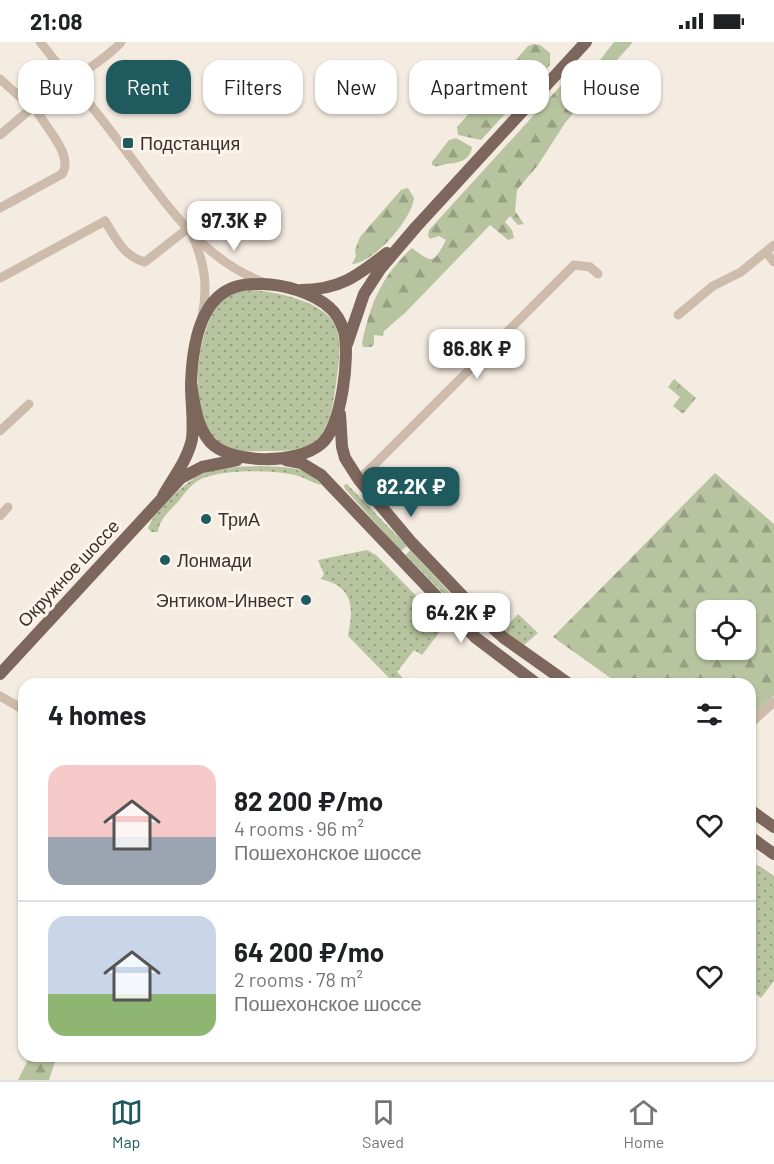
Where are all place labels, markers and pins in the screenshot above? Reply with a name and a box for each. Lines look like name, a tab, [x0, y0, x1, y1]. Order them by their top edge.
place label: Подстанция	[140, 132, 240, 154]
marker: Подстанция	[121, 136, 135, 150]
pin: 97.3K ₽	[179, 201, 289, 252]
pin: 86.8K ₽	[422, 329, 532, 380]
pin: 82.2K ₽	[356, 467, 466, 518]
place label: ТриА	[218, 508, 260, 530]
marker: ТриА	[199, 512, 213, 526]
place label: Лонмади	[177, 549, 252, 571]
marker: Лонмади	[158, 553, 172, 567]
place label: Энтиком-Инвест	[156, 589, 294, 611]
marker: Энтиком-Инвест	[299, 593, 313, 607]
pin: 64.2K ₽	[406, 593, 516, 644]

